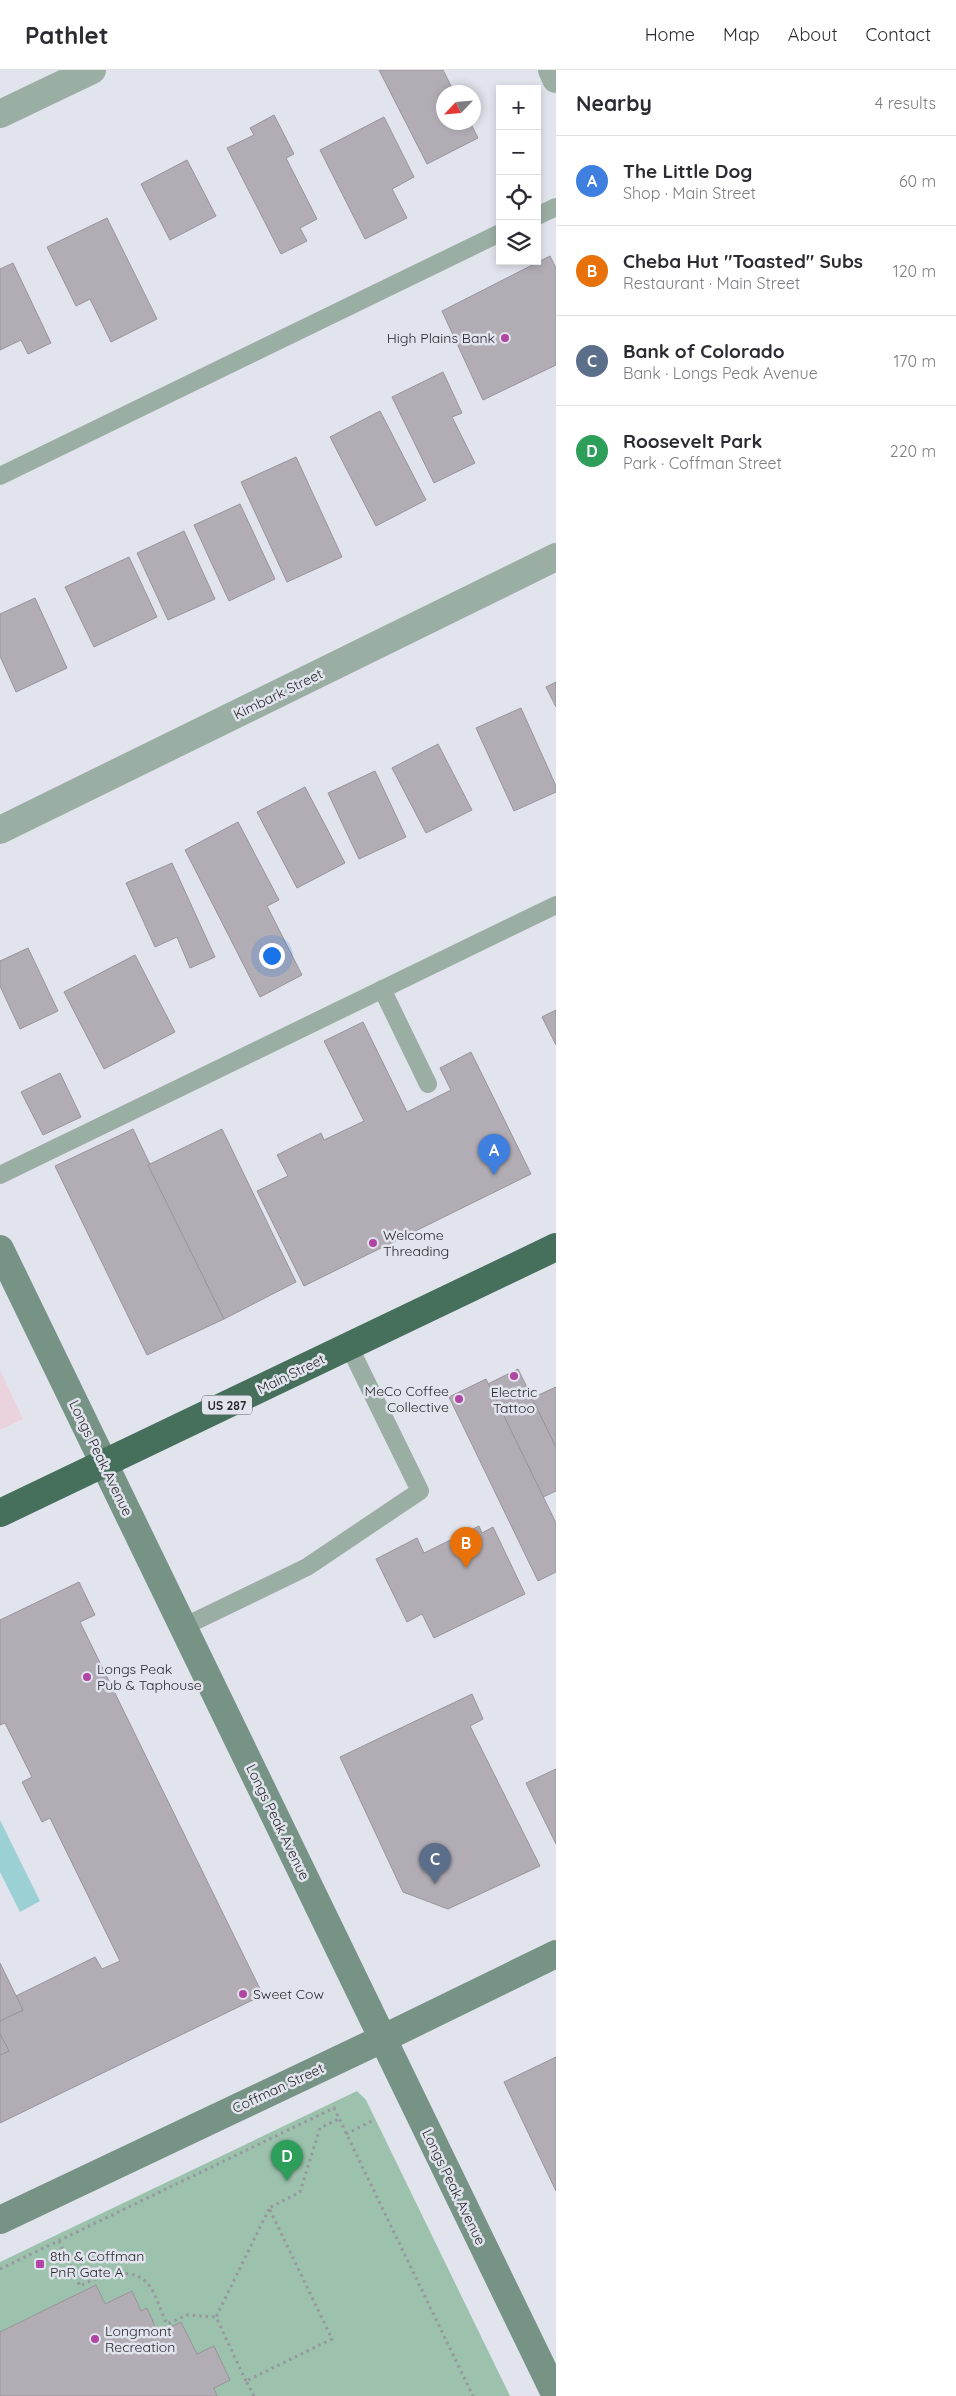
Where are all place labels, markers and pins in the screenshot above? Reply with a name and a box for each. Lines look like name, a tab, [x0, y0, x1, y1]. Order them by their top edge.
place label: High Plains Bank	[387, 329, 495, 347]
marker: High Plains Bank	[499, 332, 511, 344]
pin: A	[478, 1134, 510, 1175]
place label: Welcome Threading	[383, 1226, 449, 1260]
marker: Welcome Threading	[367, 1237, 379, 1249]
marker: Electric Tattoo	[508, 1370, 520, 1382]
place label: MeCo Coffee Collective	[365, 1382, 449, 1416]
place label: Electric Tattoo	[491, 1383, 537, 1417]
marker: MeCo Coffee Collective	[453, 1393, 465, 1405]
pin: B	[450, 1527, 482, 1568]
place label: Longs Peak Pub & Taphouse	[97, 1660, 202, 1694]
marker: Longs Peak Pub & Taphouse	[81, 1671, 93, 1683]
pin: C	[419, 1843, 451, 1884]
place label: Sweet Cow	[253, 1985, 324, 2003]
marker: Sweet Cow	[237, 1988, 249, 2000]
pin: D	[271, 2140, 303, 2181]
place label: 8th & Coffman PnR Gate A	[50, 2247, 144, 2281]
marker: 8th & Coffman PnR Gate A	[34, 2258, 46, 2270]
place label: Longmont Recreation	[105, 2322, 175, 2356]
marker: Longmont Recreation	[89, 2333, 101, 2345]

